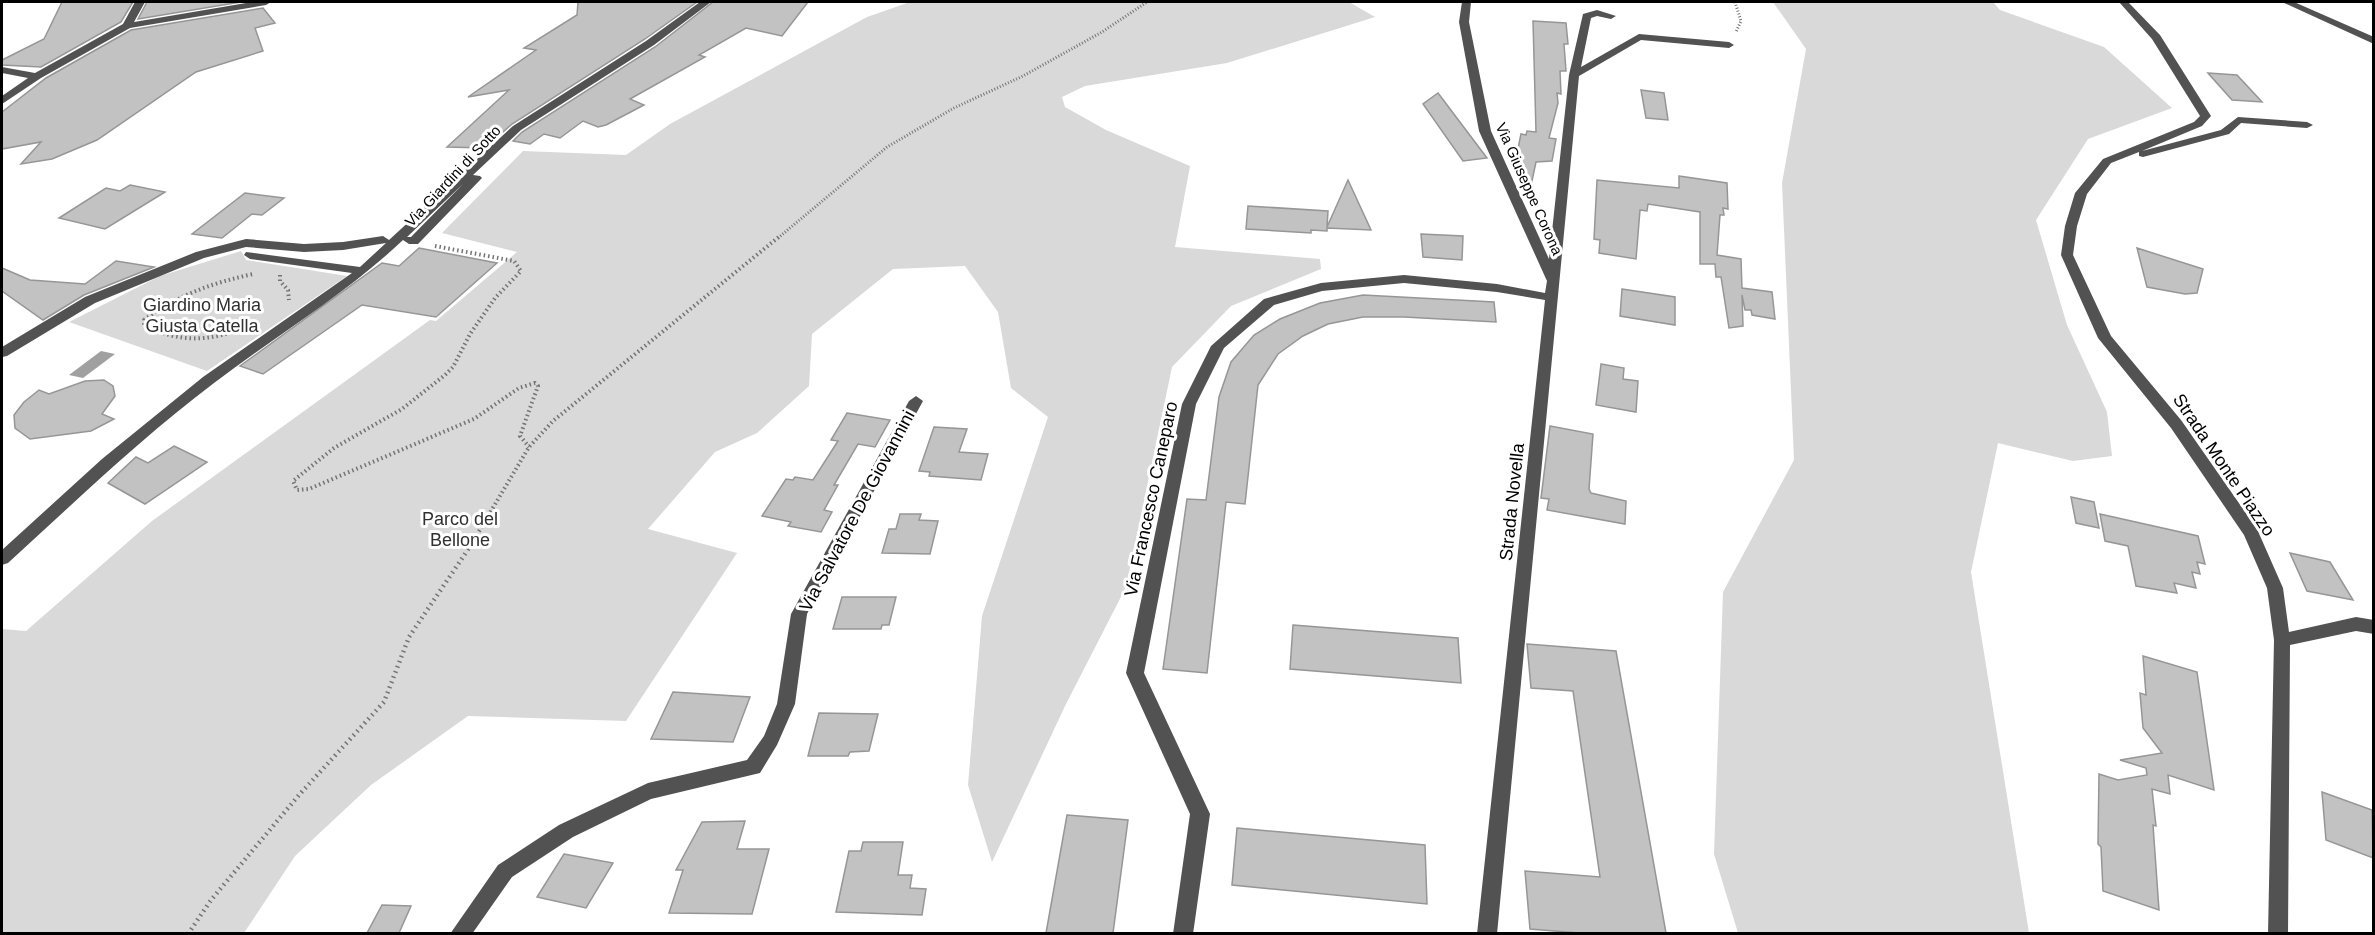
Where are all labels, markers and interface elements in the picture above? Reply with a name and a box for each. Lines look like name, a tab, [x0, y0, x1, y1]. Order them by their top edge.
street label: Via Giuseppe Corona	[1493, 120, 1567, 258]
street label: Via Giardini di Sotto	[401, 121, 504, 230]
park label: Giardino Maria Giusta Catella	[143, 295, 262, 336]
street label: Strada Monte Piazzo	[2169, 390, 2279, 540]
street label: Via Francesco Caneparo	[1121, 400, 1181, 598]
street label: Via Salvatore De Giovannini	[795, 407, 919, 615]
street label: Strada Novella	[1496, 441, 1528, 562]
park label: Parco del Bellone	[422, 509, 498, 550]

